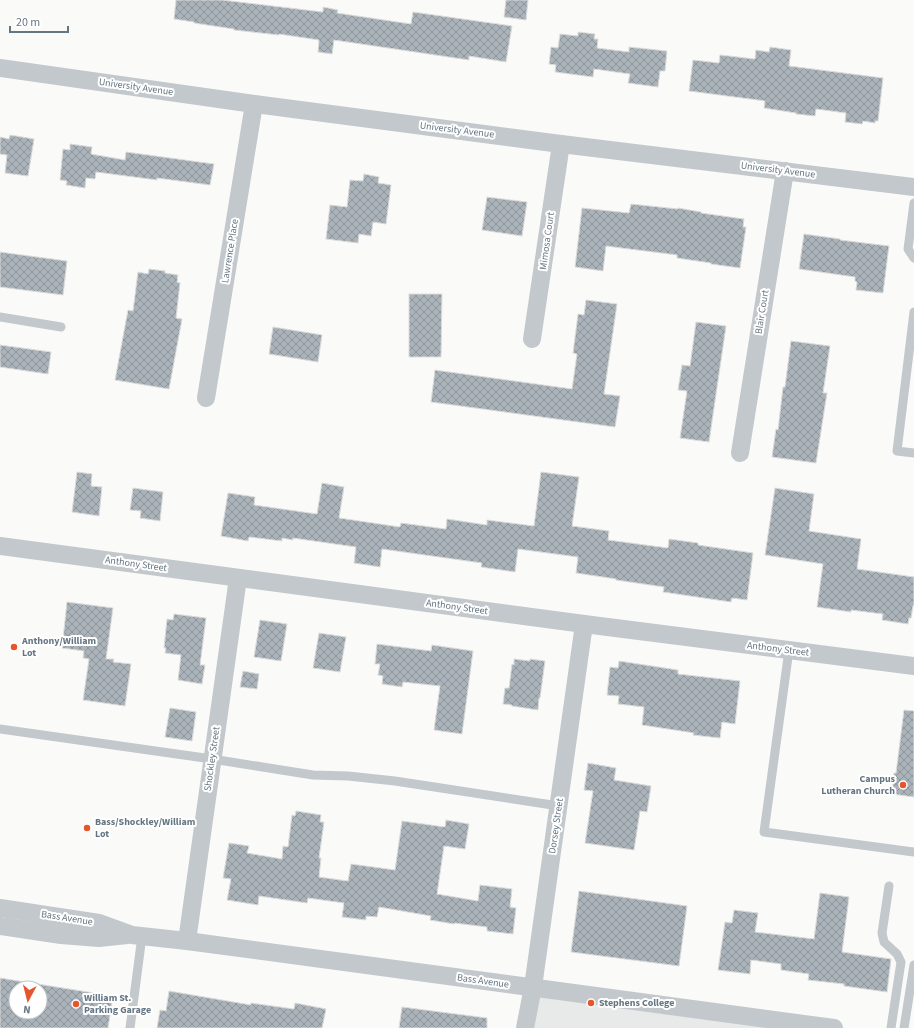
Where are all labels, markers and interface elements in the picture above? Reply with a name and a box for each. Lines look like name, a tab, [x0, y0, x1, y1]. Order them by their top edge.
scale bar	[10, 8, 68, 34]
text: 20 m	[16, 14, 40, 31]
street label: University Avenue	[98, 75, 174, 99]
street label: University Avenue	[419, 118, 495, 142]
street label: University Avenue	[740, 158, 816, 182]
street label: Mimosa Court	[536, 211, 558, 271]
street label: Lawrence Place	[218, 218, 242, 284]
street label: Blair Court	[752, 288, 773, 335]
street label: Anthony Street	[104, 553, 168, 575]
street label: Anthony Street	[425, 596, 489, 618]
place label: Anthony/William Lot	[21, 634, 96, 660]
street label: Anthony Street	[746, 638, 810, 660]
marker: Anthony/William Lot	[9, 642, 19, 652]
street label: Shockley Street	[201, 725, 224, 792]
place label: Campus Lutheran Church	[821, 772, 896, 798]
marker: Campus Lutheran Church	[898, 780, 908, 790]
street label: Dorsey Street	[545, 797, 567, 855]
place label: Bass/Shockley/William Lot	[95, 815, 195, 841]
marker: Bass/Shockley/William Lot	[82, 823, 92, 833]
street label: Bass Avenue	[40, 907, 94, 929]
street label: Bass Avenue	[456, 970, 510, 992]
north arrow	[8, 980, 48, 1020]
place label: William St. Parking Garage	[84, 991, 151, 1017]
place label: Stephens College	[599, 996, 674, 1010]
marker: Stephens College	[586, 998, 596, 1008]
marker: William St. Parking Garage	[71, 999, 81, 1009]
text: N	[22, 1002, 31, 1017]

